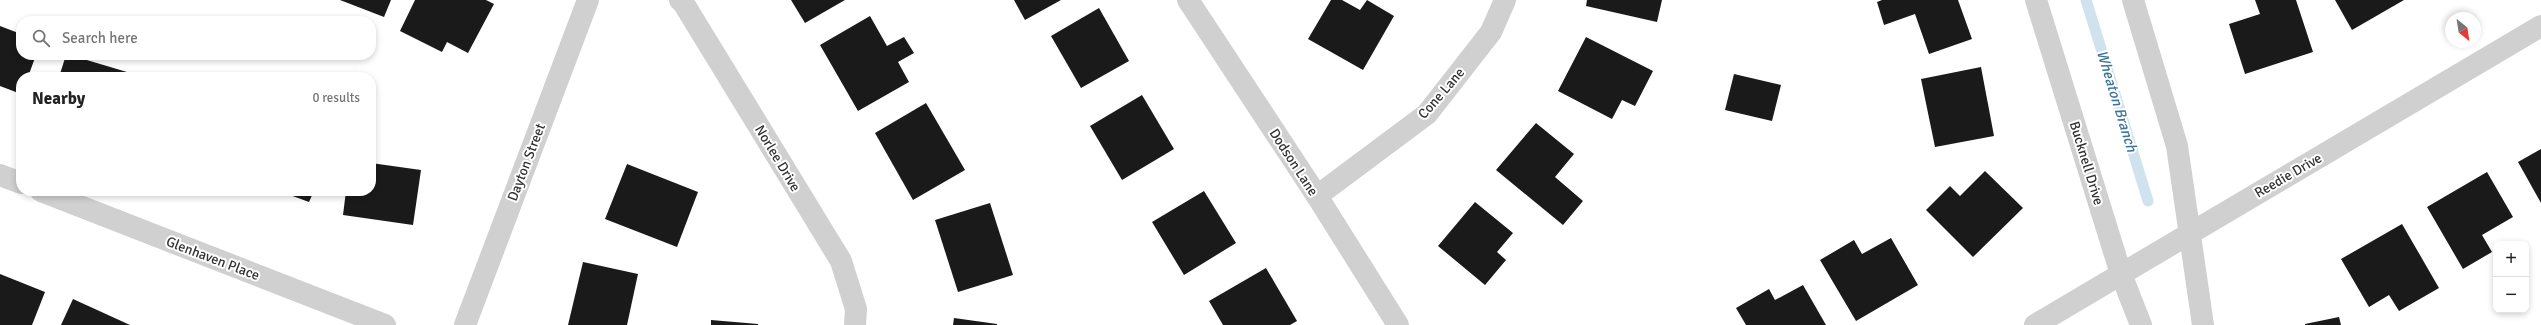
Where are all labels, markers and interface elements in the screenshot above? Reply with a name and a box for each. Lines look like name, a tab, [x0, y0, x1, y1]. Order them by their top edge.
north arrow	[2445, 12, 2481, 48]
search box	[16, 16, 376, 60]
icon: search	[30, 27, 52, 49]
text: Search here	[62, 29, 138, 47]
water label: Wheaton Branch	[2093, 48, 2141, 155]
street label: Cone Lane	[1415, 64, 1468, 122]
text: Nearby	[32, 88, 85, 109]
text: 0 results	[312, 90, 360, 106]
street label: Bucknell Drive	[2066, 119, 2107, 207]
street label: Dayton Street	[504, 121, 549, 203]
street label: Norlee Drive	[751, 122, 804, 194]
street label: Dodson Lane	[1266, 125, 1322, 199]
street label: Reedie Drive	[2252, 149, 2325, 201]
street label: Glenhaven Place	[164, 233, 262, 284]
map controls	[2493, 241, 2529, 313]
button: +	[2493, 241, 2529, 277]
button: −	[2493, 277, 2529, 313]

